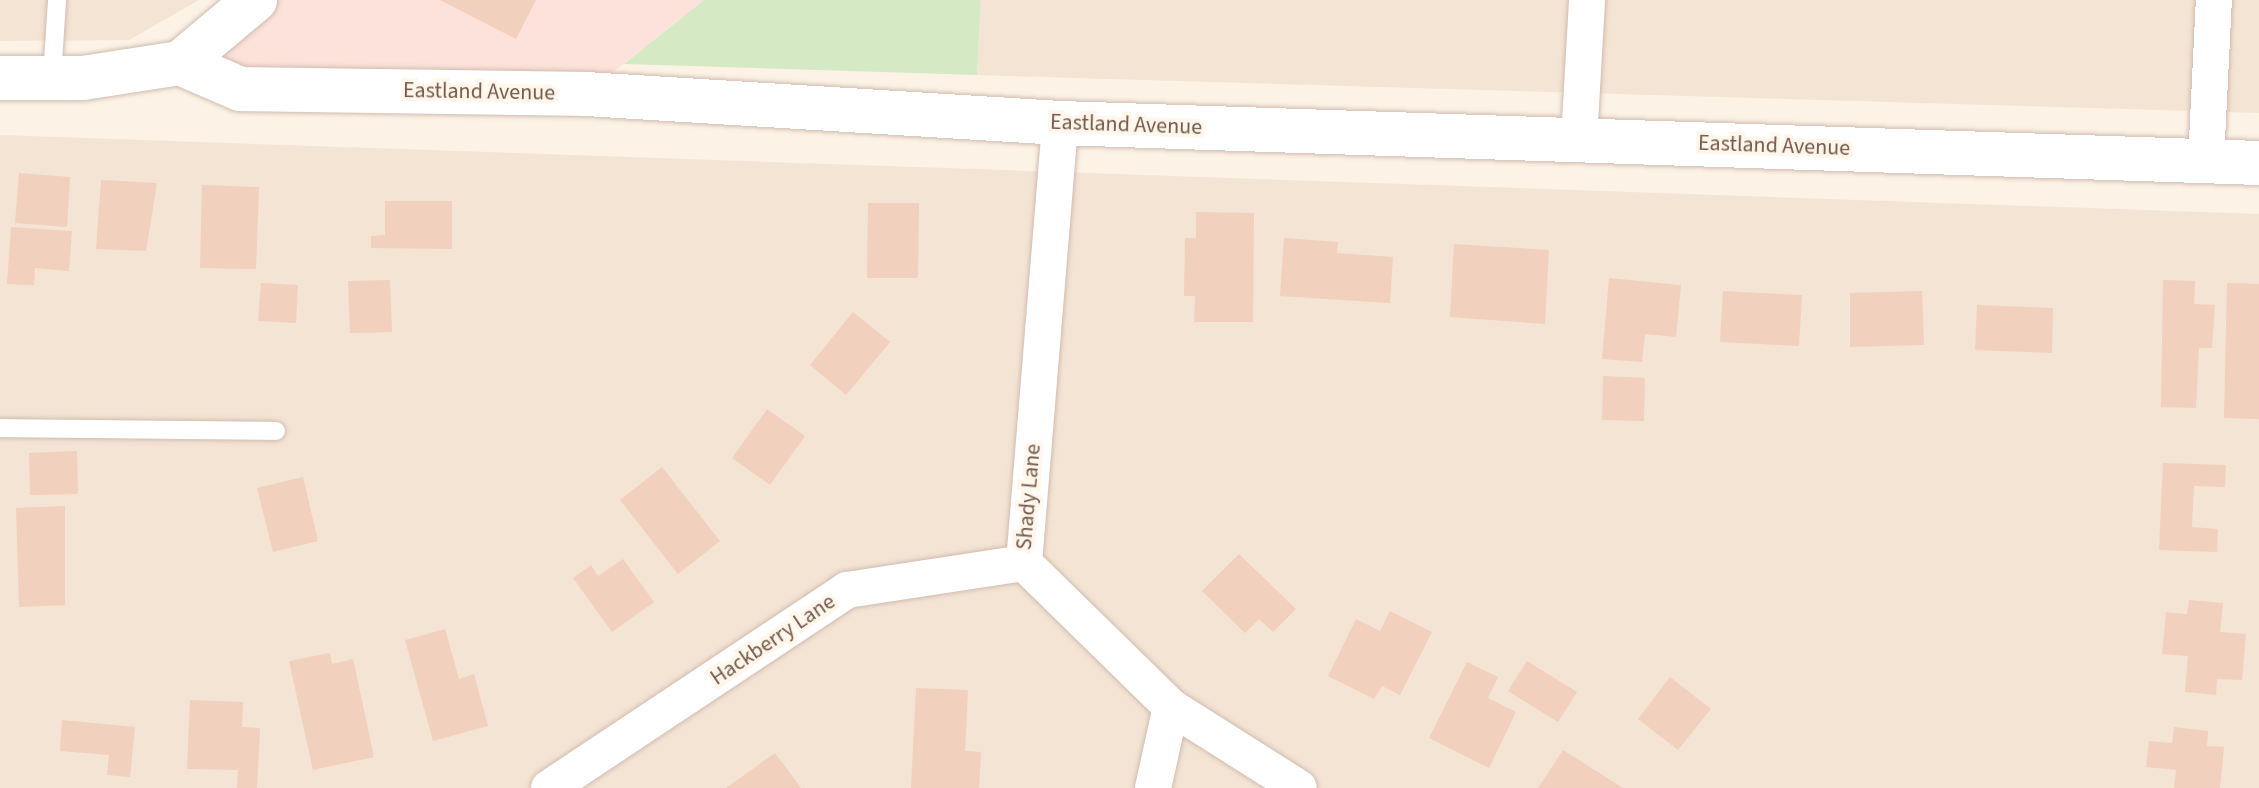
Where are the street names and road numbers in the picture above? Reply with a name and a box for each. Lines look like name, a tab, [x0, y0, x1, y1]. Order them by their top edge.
street label: Eastland Avenue	[403, 77, 555, 107]
street label: Eastland Avenue	[1050, 109, 1202, 141]
street label: Eastland Avenue	[1698, 130, 1850, 162]
street label: Shady Lane	[1011, 443, 1047, 551]
street label: Hackberry Lane	[706, 589, 840, 691]

